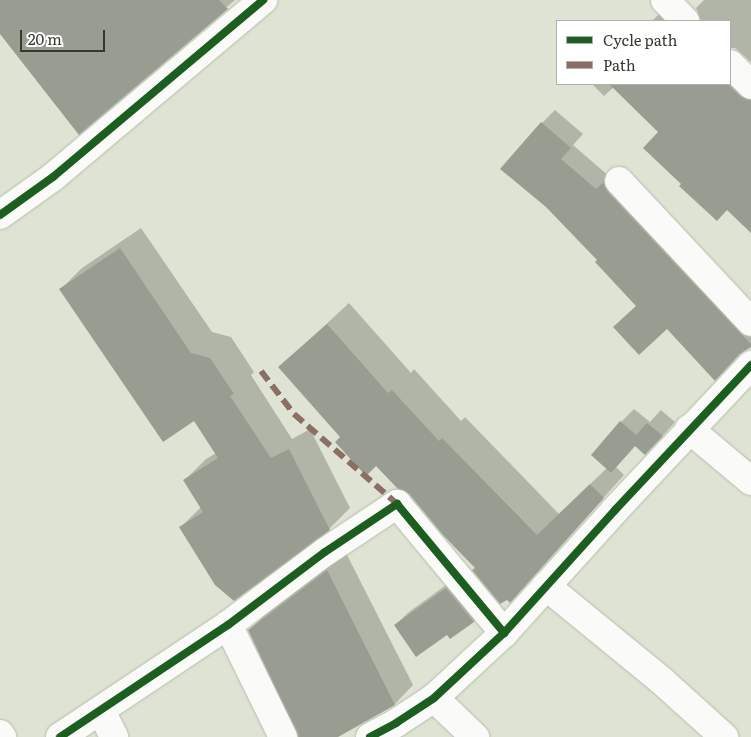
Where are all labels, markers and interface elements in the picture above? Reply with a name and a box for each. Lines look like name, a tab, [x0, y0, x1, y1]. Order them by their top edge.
scale bar	[22, 20, 108, 52]
legend	[556, 20, 731, 85]
text: 20 m	[28, 27, 62, 50]
text: Cycle path	[603, 28, 677, 51]
text: Path	[603, 53, 636, 76]

